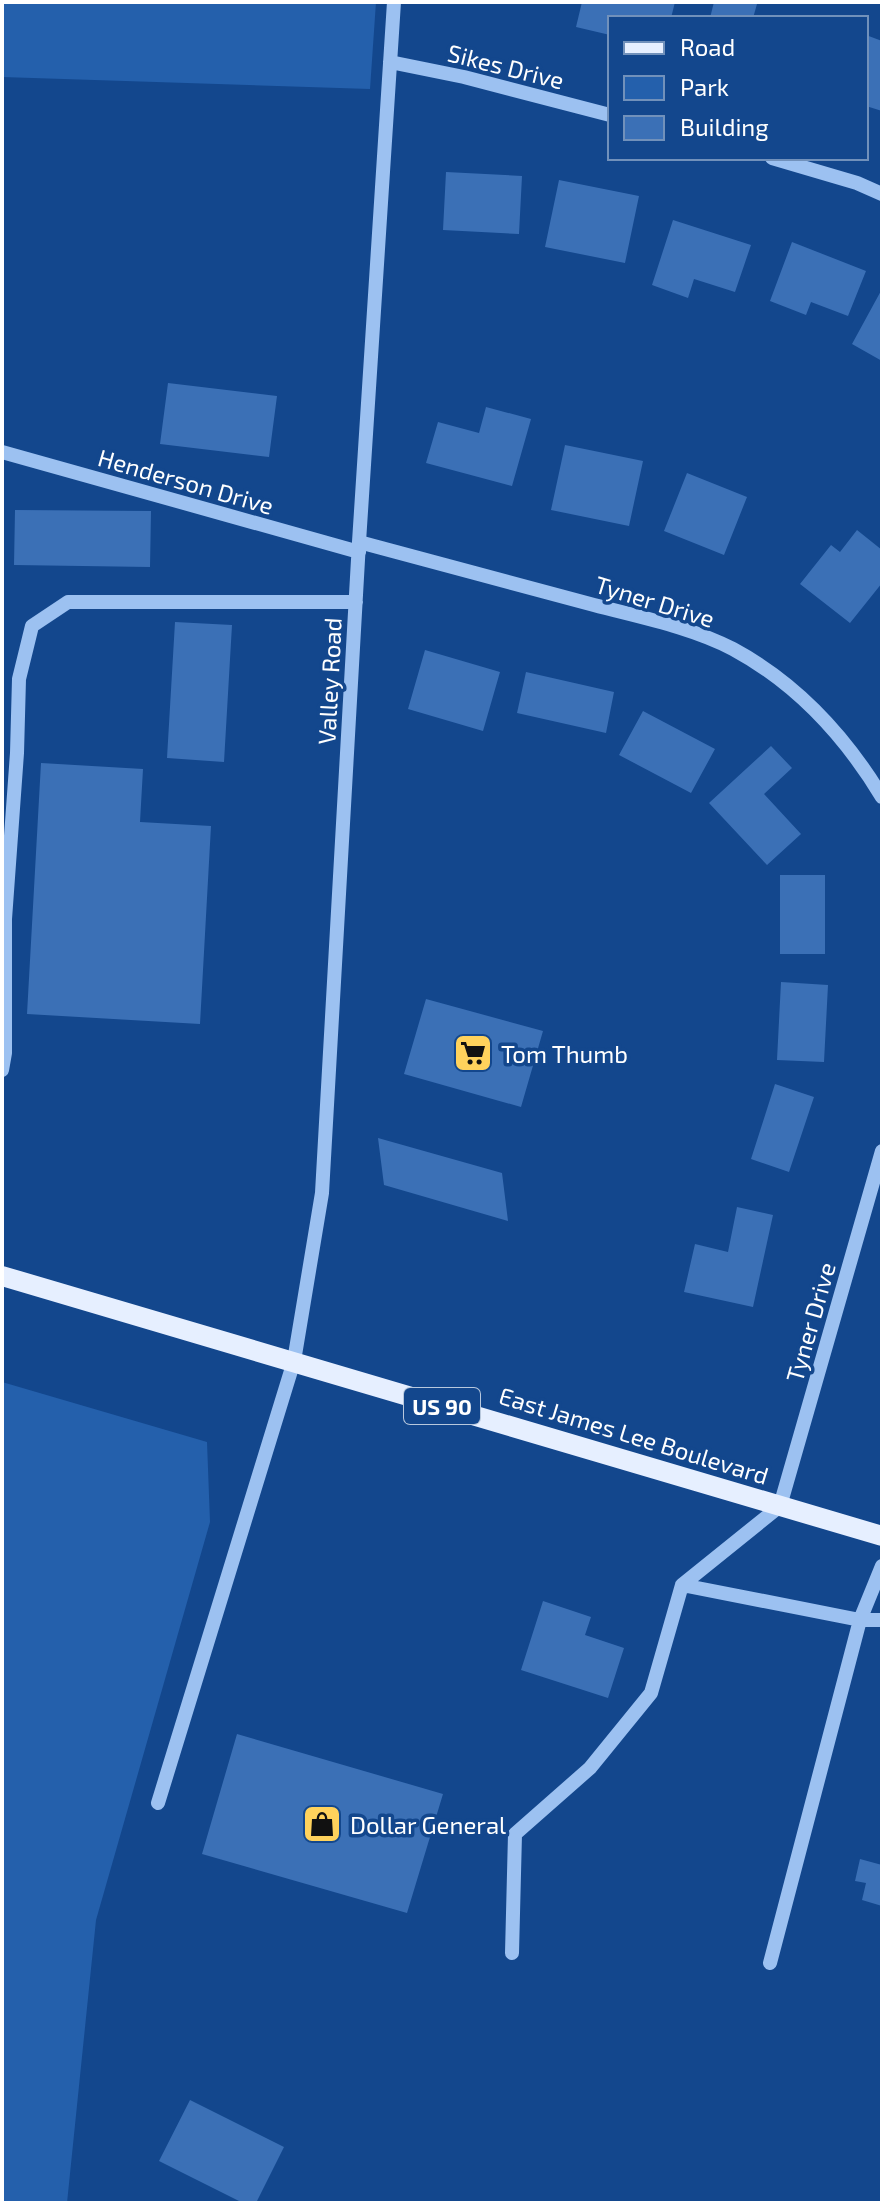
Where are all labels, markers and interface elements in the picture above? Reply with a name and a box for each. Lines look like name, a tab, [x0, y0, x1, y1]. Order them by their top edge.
legend	[608, 16, 868, 160]
text: Road	[680, 32, 735, 61]
street label: Sikes Drive	[445, 38, 567, 94]
text: Park	[680, 72, 729, 101]
text: Building	[680, 112, 769, 141]
street label: Henderson Drive	[95, 442, 277, 520]
street label: Tyner Drive	[592, 569, 718, 633]
street label: Valley Road	[311, 617, 347, 745]
supermarket icon: Tom Thumb	[452, 1032, 494, 1074]
place label: Tom Thumb	[501, 1039, 628, 1068]
street label: Tyner Drive	[779, 1259, 841, 1385]
street label: East James Lee Boulevard	[496, 1380, 772, 1490]
road number: US 90	[404, 1388, 480, 1424]
shop icon: Dollar General	[301, 1803, 343, 1845]
place label: Dollar General	[350, 1810, 506, 1839]

